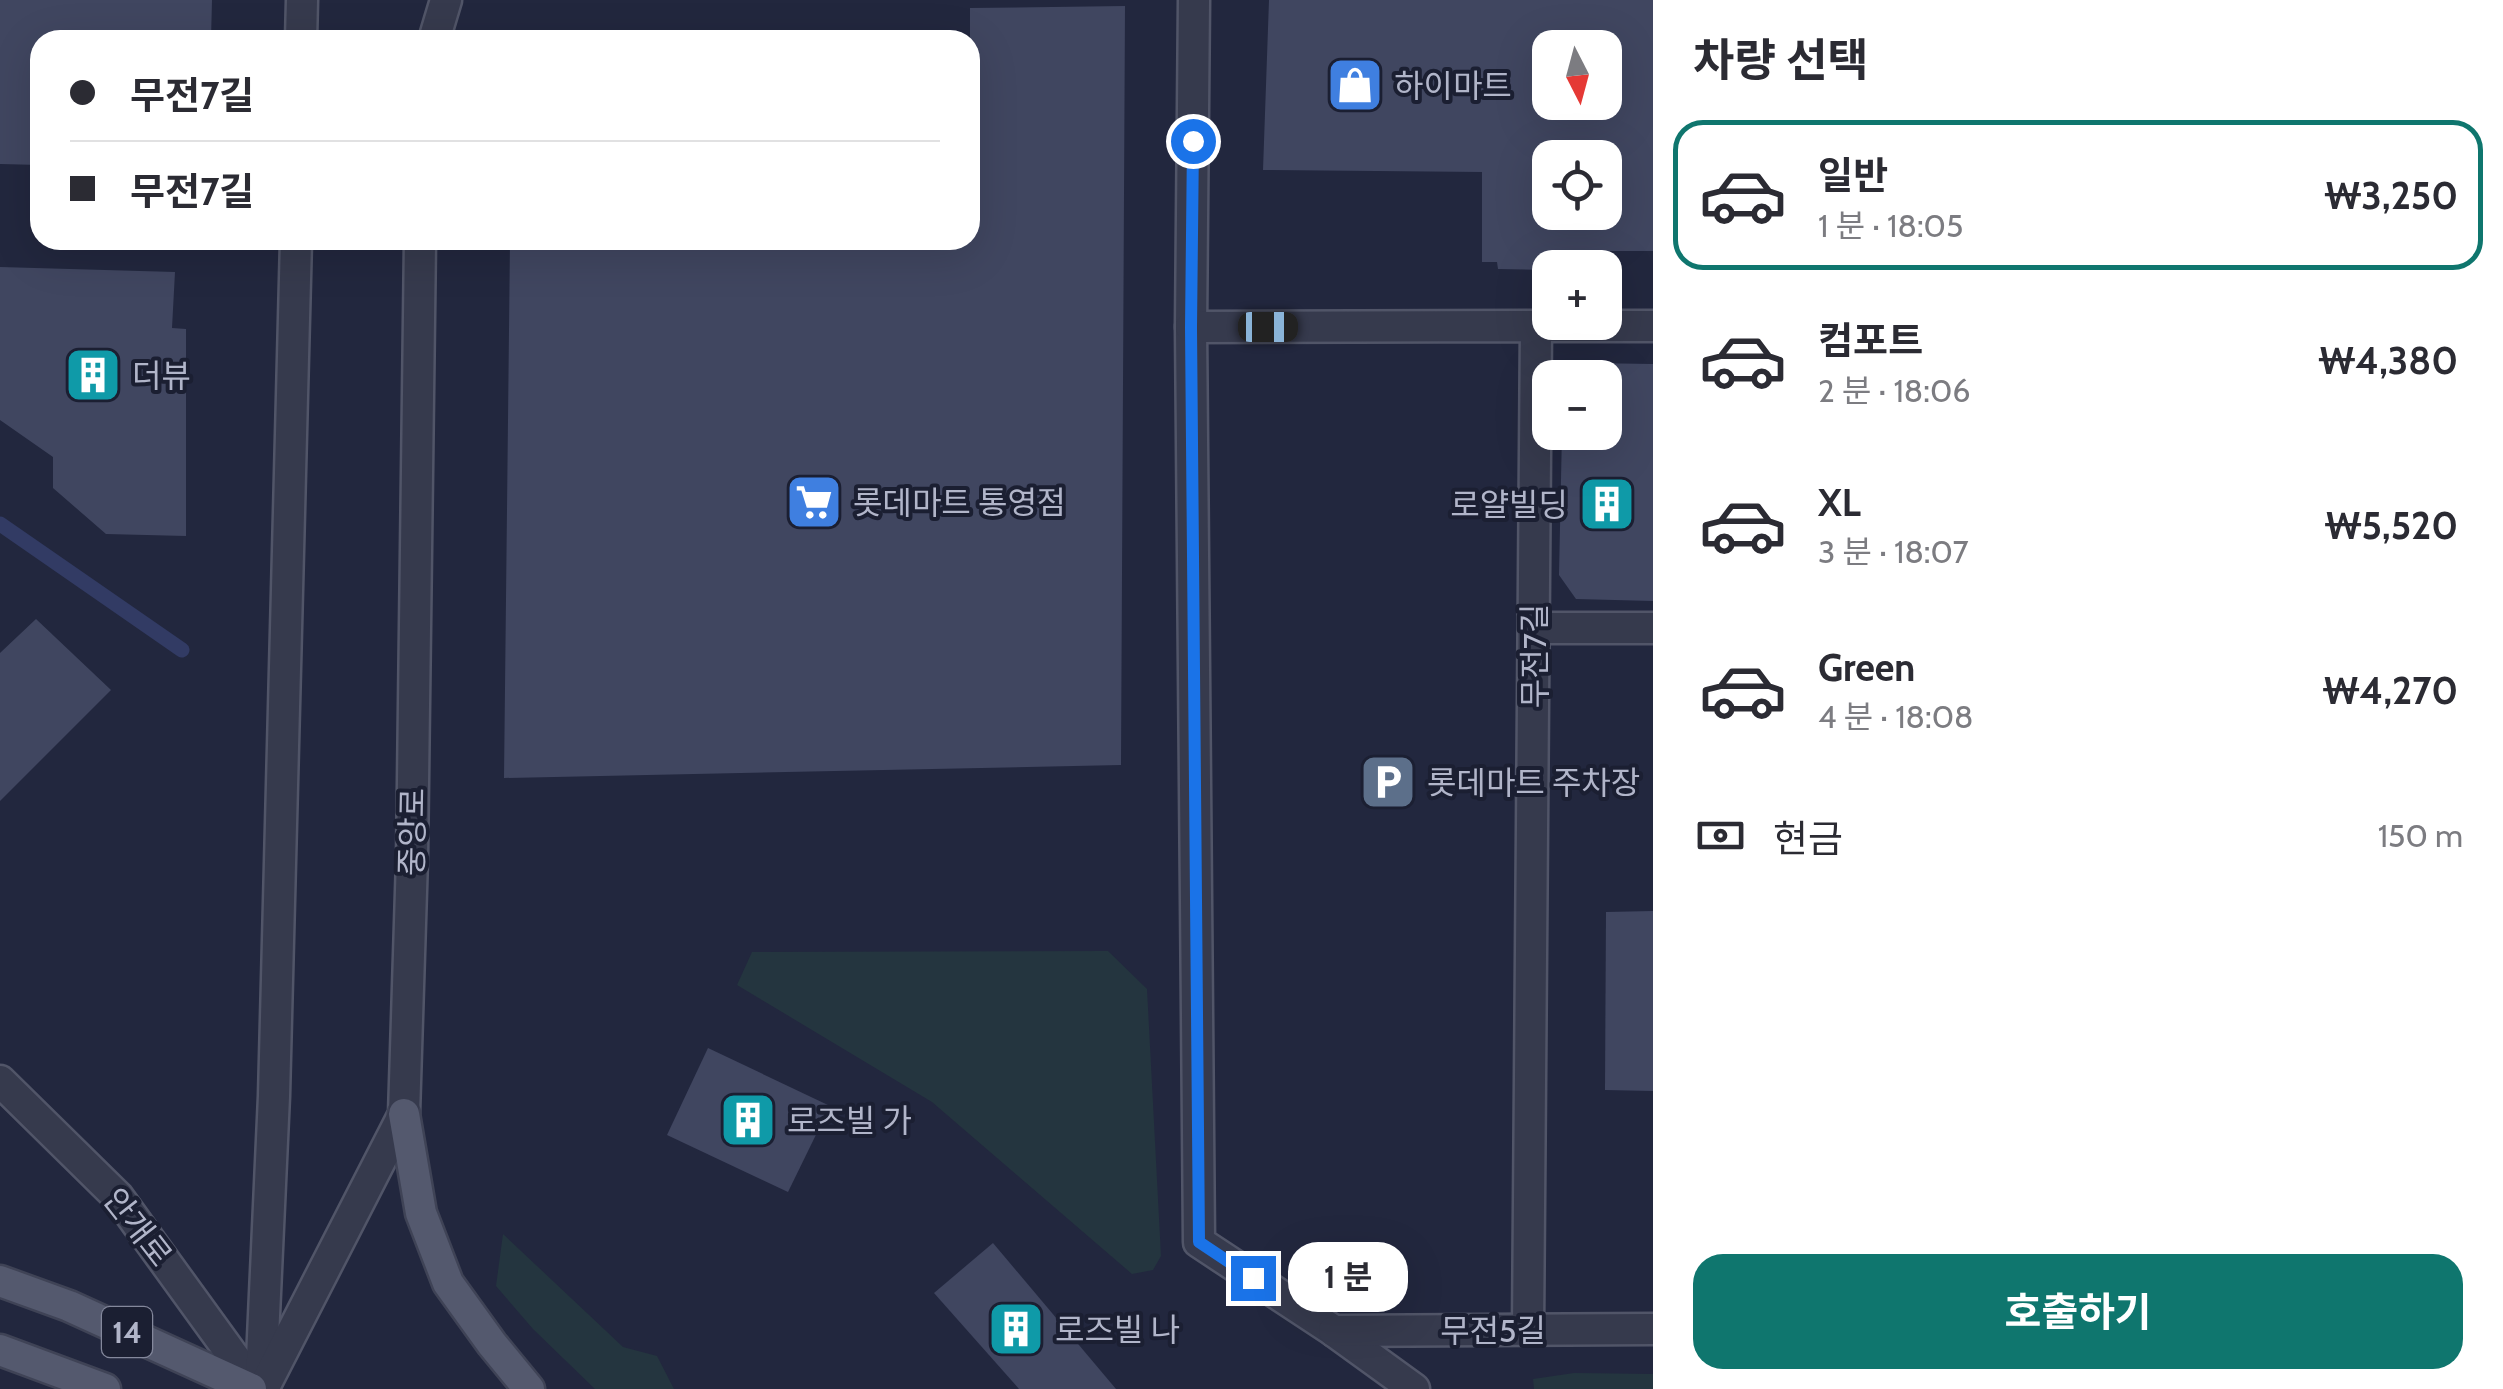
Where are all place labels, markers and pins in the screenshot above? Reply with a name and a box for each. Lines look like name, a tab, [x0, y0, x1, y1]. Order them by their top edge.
shop icon: 하이마트	[1325, 55, 1385, 115]
place label: 하이마트	[1394, 66, 1512, 105]
building icon: 더뷰	[63, 345, 123, 405]
place label: 더뷰	[132, 356, 191, 395]
supermarket icon: 롯데마트 통영점	[784, 472, 844, 532]
building icon: 로얄빌딩	[1577, 474, 1637, 534]
place label: 롯데마트 통영점	[853, 483, 1066, 522]
place label: 로얄빌딩	[1450, 485, 1568, 524]
parking icon: 롯데마트 주차장	[1358, 752, 1418, 812]
place label: 롯데마트 주차장	[1427, 763, 1640, 802]
building icon: 로즈빌 가	[718, 1090, 778, 1150]
place label: 로즈빌 가	[787, 1101, 912, 1140]
building icon: 로즈빌 나	[986, 1299, 1046, 1359]
place label: 로즈빌 나	[1055, 1310, 1180, 1349]

